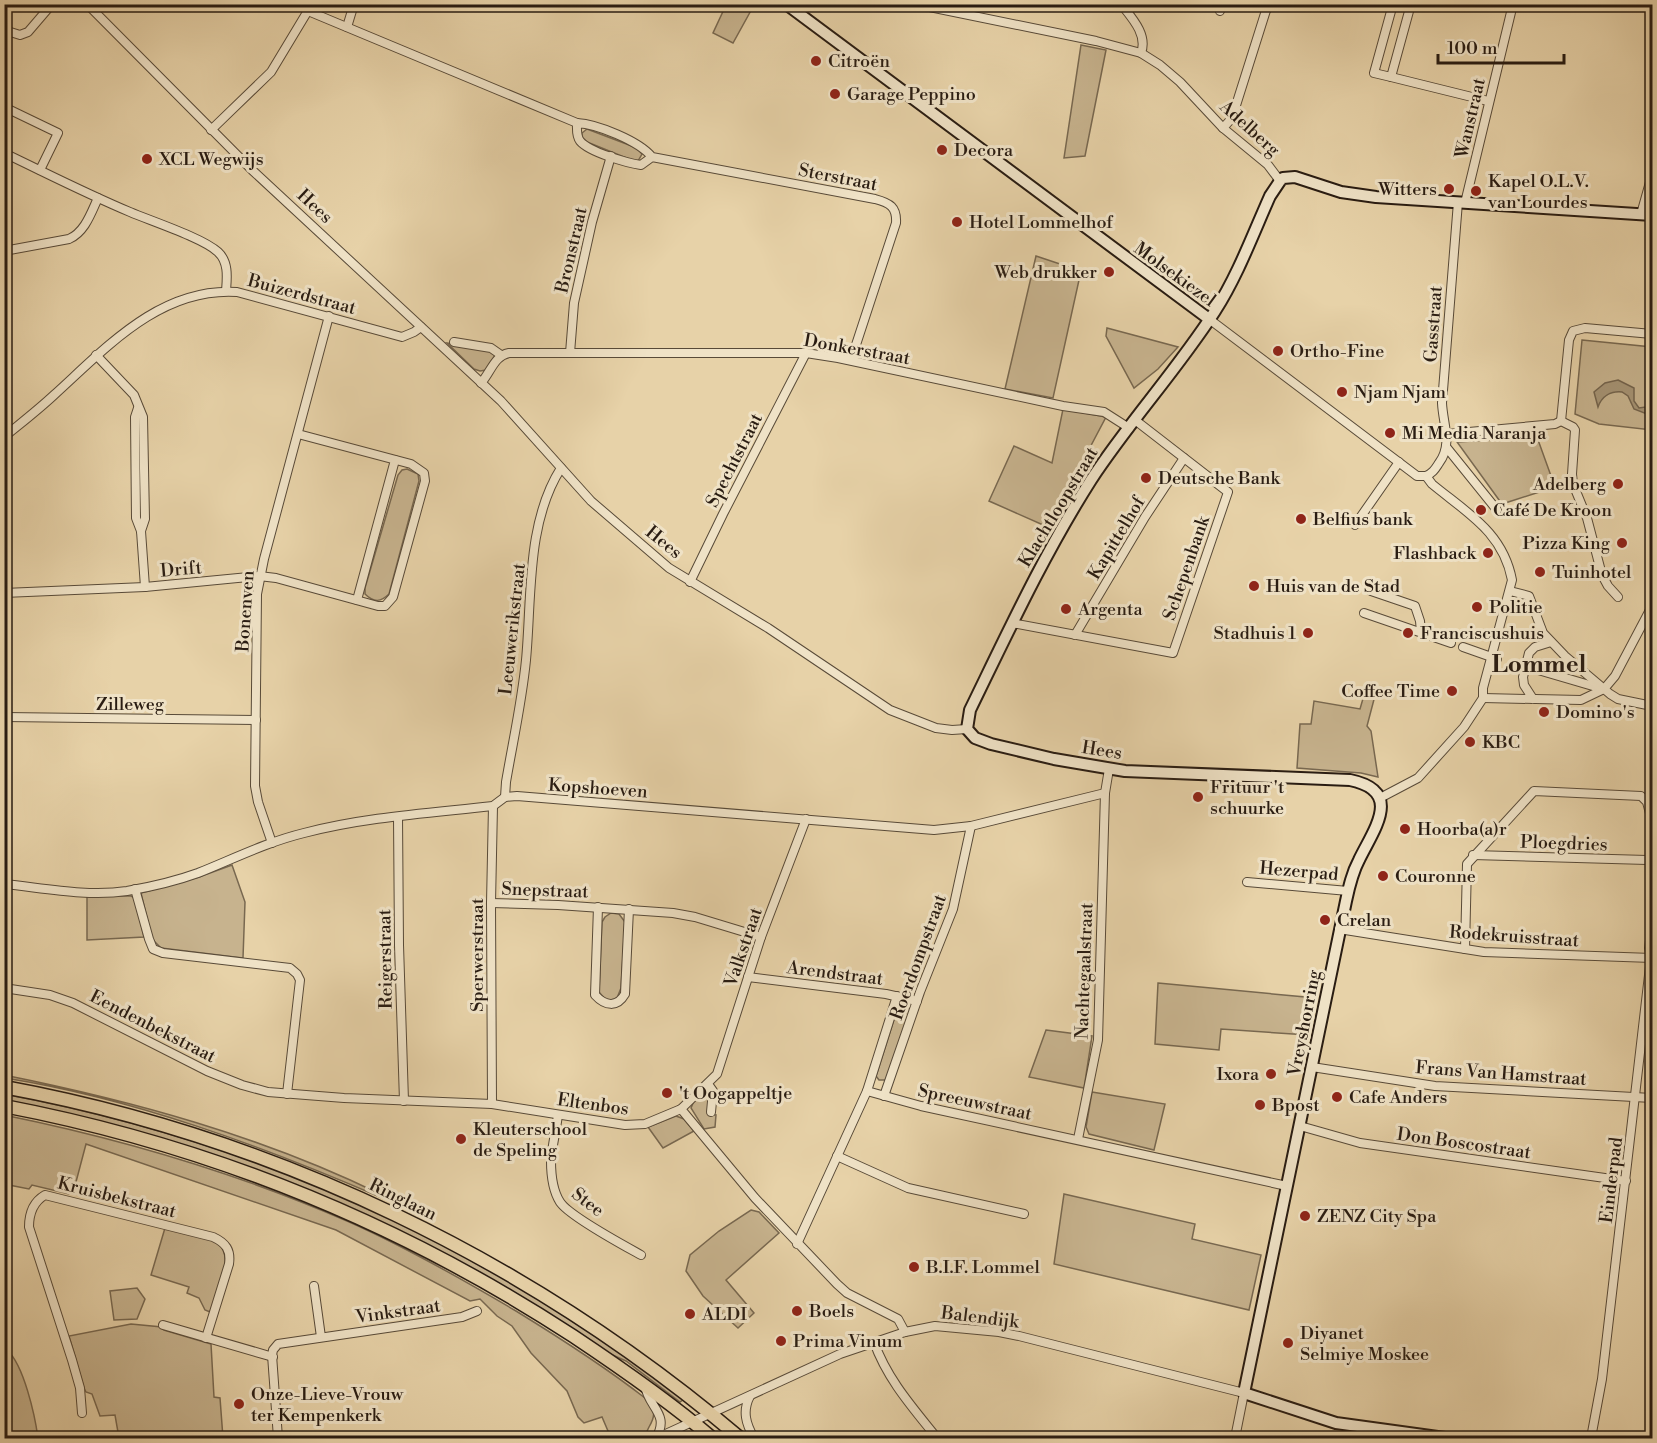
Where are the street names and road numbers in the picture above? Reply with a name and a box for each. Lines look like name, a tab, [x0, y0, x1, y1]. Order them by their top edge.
street label: Wanstraat	[1450, 75, 1491, 161]
street label: Adelberg	[1214, 95, 1285, 162]
street label: Sterstraat	[796, 159, 880, 197]
street label: Hees	[292, 184, 337, 229]
street label: Bronstraat	[550, 204, 593, 296]
street label: Molsekiezel	[1129, 237, 1221, 312]
street label: Buizerdstraat	[244, 269, 359, 320]
street label: Gasstraat	[1419, 284, 1448, 363]
street label: Donkerstraat	[802, 329, 913, 370]
street label: Spechtstraat	[701, 409, 768, 511]
street label: Klachtloopstraat	[1013, 442, 1104, 572]
street label: Kapittelhof	[1083, 491, 1151, 584]
street label: Schepenbank	[1158, 511, 1216, 623]
street label: Hees	[641, 521, 687, 564]
street label: Drift	[159, 556, 203, 583]
street label: Leeuwerikstraat	[494, 561, 531, 696]
street label: Bonenven	[231, 569, 260, 654]
street label: Zilleweg	[96, 693, 165, 716]
street label: Hees	[1080, 736, 1124, 765]
street label: Kopshoeven	[547, 774, 649, 803]
street label: Ploegdries	[1520, 830, 1608, 857]
street label: Hezerpad	[1258, 857, 1340, 886]
street label: Snepstraat	[501, 877, 590, 904]
street label: Roerdompstraat	[885, 891, 952, 1023]
street label: Sperwerstraat	[466, 897, 489, 1012]
street label: Nachtegaalstraat	[1071, 902, 1098, 1040]
street label: Valkstraat	[719, 904, 768, 991]
street label: Reigerstraat	[373, 908, 398, 1009]
street label: Rodekruisstraat	[1448, 920, 1580, 953]
street label: Arendstraat	[785, 956, 885, 991]
street label: Vreyshorring	[1283, 967, 1326, 1079]
street label: Eendenbekstraat	[86, 985, 220, 1068]
street label: Frans Van Hamstraat	[1415, 1056, 1588, 1091]
street label: Spreeuwstraat	[916, 1079, 1035, 1126]
street label: Eltenbos	[556, 1088, 630, 1121]
street label: Don Boscostraat	[1395, 1123, 1533, 1164]
street label: Einderpad	[1595, 1135, 1628, 1224]
street label: Kruisbekstraat	[55, 1172, 179, 1224]
street label: Ringlaan	[365, 1173, 441, 1226]
street label: Stee	[567, 1183, 608, 1222]
street label: Vinkstraat	[353, 1294, 443, 1329]
street label: Balendijk	[939, 1301, 1022, 1334]

